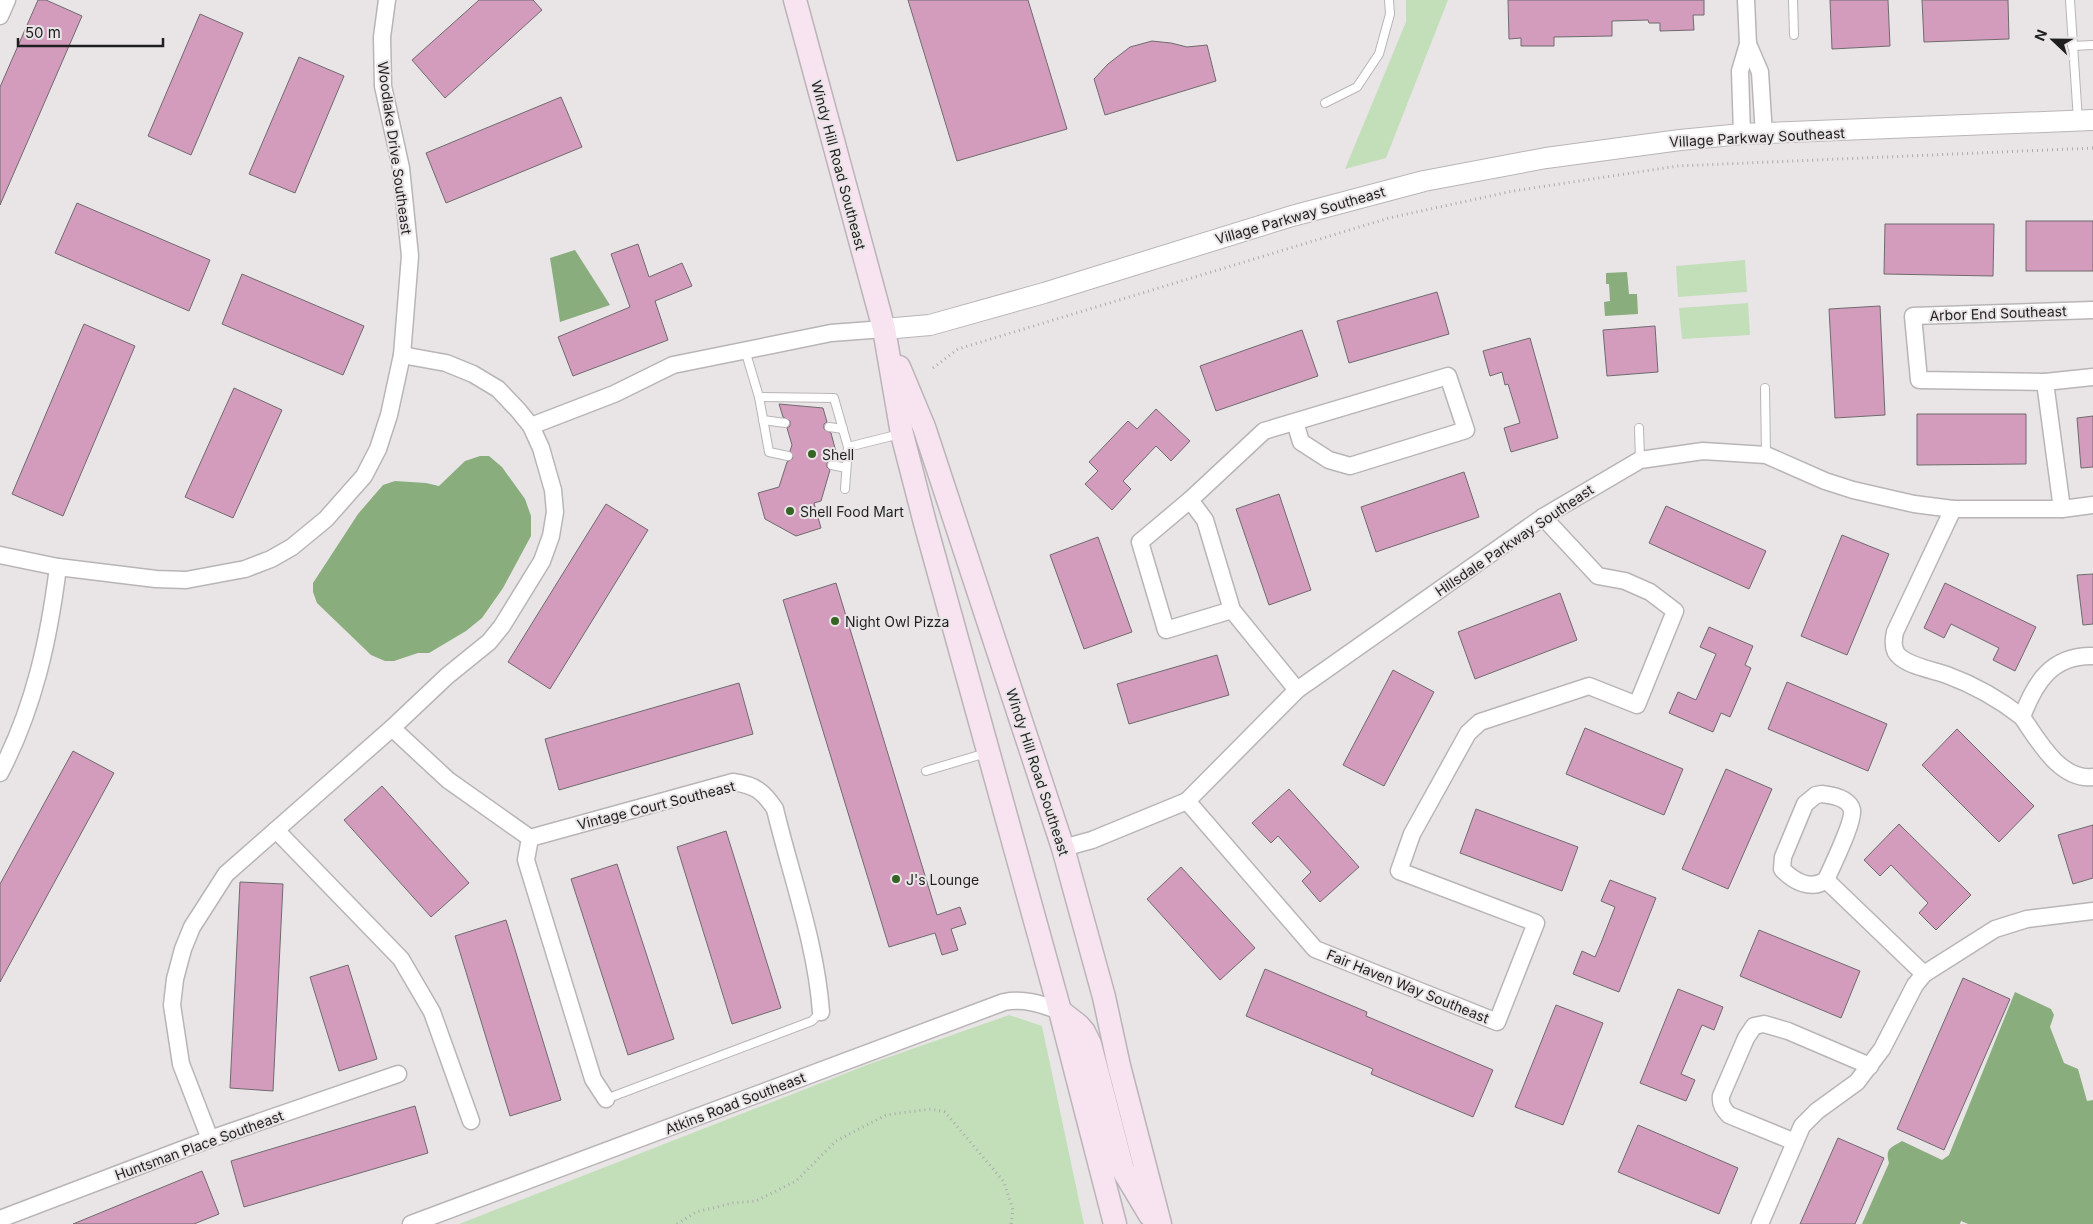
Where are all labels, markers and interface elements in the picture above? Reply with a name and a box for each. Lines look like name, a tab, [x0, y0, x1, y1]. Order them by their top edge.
scale bar	[18, 15, 162, 47]
north arrow	[2028, 15, 2078, 65]
text: 50 m	[25, 23, 61, 42]
text: N	[2031, 27, 2050, 43]
street label: Woodlake Drive Southeast	[374, 60, 416, 236]
street label: Windy Hill Road Southeast	[808, 78, 870, 252]
street label: Village Parkway Southeast	[1669, 124, 1846, 150]
street label: Village Parkway Southeast	[1213, 182, 1387, 247]
street label: Arbor End Southeast	[1929, 302, 2067, 324]
place label: Shell	[822, 446, 854, 463]
marker: Shell	[806, 448, 818, 460]
street label: Hillsdale Parkway Southeast	[1432, 480, 1597, 599]
place label: Shell Food Mart	[800, 503, 904, 520]
marker: Shell Food Mart	[784, 505, 796, 517]
place label: Night Owl Pizza	[845, 613, 949, 630]
marker: Night Owl Pizza	[829, 615, 841, 627]
street label: Windy Hill Road Southeast	[1003, 686, 1073, 858]
street label: Vintage Court Southeast	[575, 777, 737, 833]
place label: J's Lounge	[906, 871, 979, 888]
marker: J's Lounge	[890, 873, 902, 885]
street label: Fair Haven Way Southeast	[1324, 946, 1492, 1027]
street label: Atkins Road Southeast	[662, 1068, 808, 1138]
street label: Huntsman Place Southeast	[112, 1106, 286, 1183]

